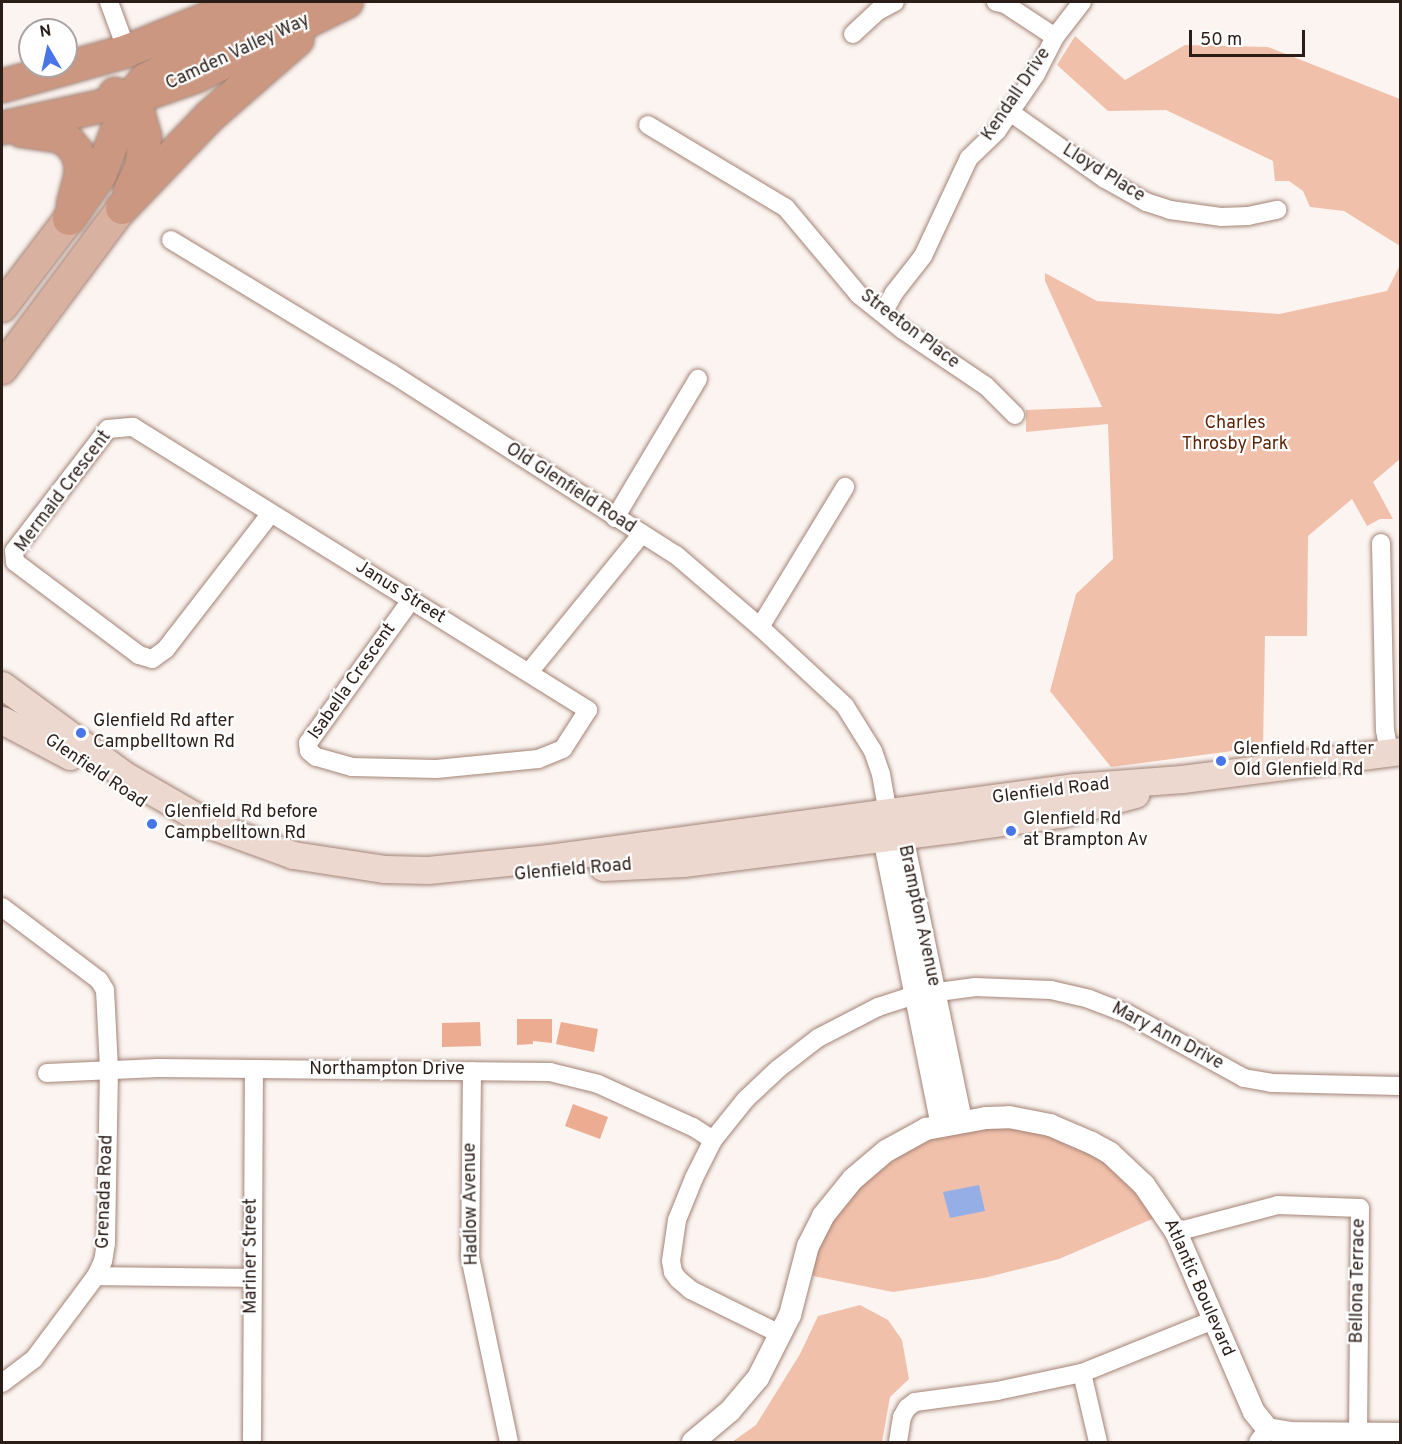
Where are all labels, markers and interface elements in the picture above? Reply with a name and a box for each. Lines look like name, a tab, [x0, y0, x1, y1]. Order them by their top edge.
street label: Camden Valley Way	[162, 10, 314, 96]
north arrow	[18, 18, 78, 78]
scale bar	[1192, 18, 1308, 56]
text: N	[38, 21, 53, 43]
text: 50 m	[1200, 29, 1242, 52]
street label: Kendall Drive	[978, 44, 1056, 146]
street label: Lloyd Place	[1058, 140, 1148, 208]
street label: Streeton Place	[855, 286, 963, 374]
park label: Charles Throsby Park	[1182, 414, 1288, 456]
street label: Mermaid Crescent	[11, 427, 117, 557]
street label: Old Glenfield Road	[501, 439, 639, 539]
street label: Janus Street	[351, 557, 449, 629]
street label: Isabella Crescent	[305, 620, 401, 744]
place label: Glenfield Rd after Campbelltown Rd	[93, 712, 235, 754]
marker: Glenfield Rd after Campbelltown Rd	[74, 726, 88, 740]
street label: Glenfield Road	[40, 730, 150, 814]
place label: Glenfield Rd after Old Glenfield Rd	[1233, 740, 1374, 783]
marker: Glenfield Rd after Old Glenfield Rd	[1214, 754, 1228, 768]
street label: Glenfield Road	[991, 774, 1111, 810]
place label: Glenfield Rd before Campbelltown Rd	[164, 803, 318, 846]
place label: Glenfield Rd at Brampton Av	[1023, 810, 1148, 852]
marker: Glenfield Rd before Campbelltown Rd	[145, 817, 159, 831]
marker: Glenfield Rd at Brampton Av	[1004, 824, 1018, 838]
street label: Brampton Avenue	[892, 843, 944, 989]
street label: Glenfield Road	[513, 855, 633, 887]
street label: Mary Ann Drive	[1107, 998, 1227, 1076]
street label: Northampton Drive	[309, 1059, 465, 1081]
street label: Grenada Road	[93, 1135, 119, 1249]
street label: Hadlow Avenue	[460, 1142, 484, 1266]
street label: Mariner Street	[241, 1198, 263, 1314]
street label: Atlantic Boulevard	[1158, 1216, 1238, 1360]
street label: Bellona Terrace	[1347, 1218, 1371, 1344]

